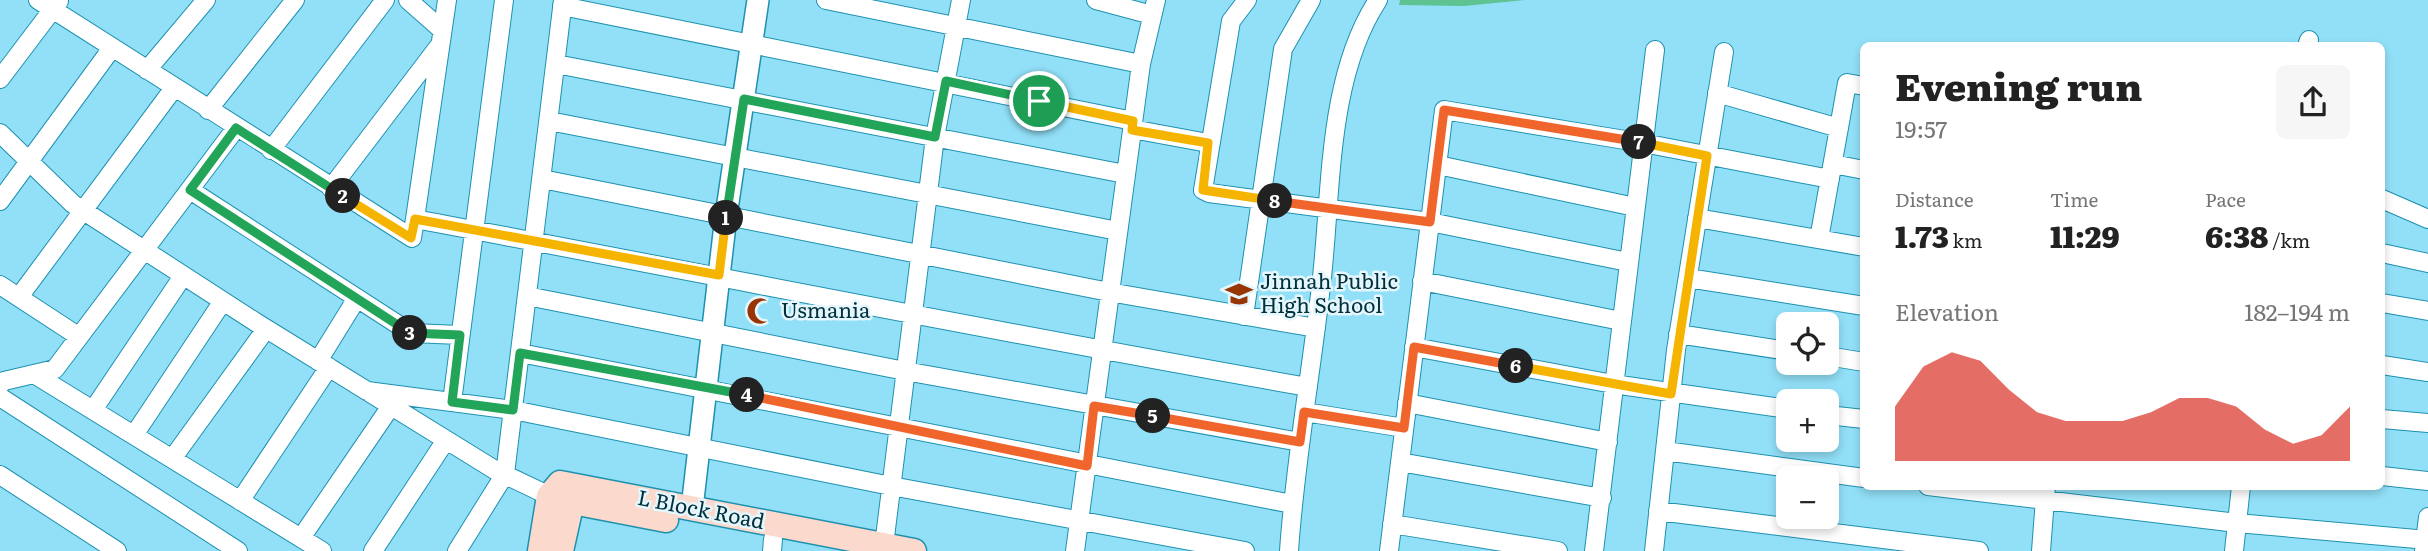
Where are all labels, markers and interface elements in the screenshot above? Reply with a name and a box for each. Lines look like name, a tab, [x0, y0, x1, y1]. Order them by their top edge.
text: Evening run	[1895, 56, 2142, 113]
button: share	[2276, 65, 2350, 139]
pin	[1009, 71, 1069, 131]
icon: arrive	[1020, 82, 1058, 120]
text: 19:57	[1895, 111, 1947, 145]
pin: 7	[1622, 124, 1656, 160]
text: 7	[1633, 127, 1644, 155]
pin: 2	[326, 178, 360, 214]
text: 2	[337, 181, 348, 209]
pin: 8	[1258, 184, 1292, 218]
text: Distance	[1895, 185, 1974, 213]
text: Time	[2050, 185, 2098, 213]
text: Pace	[2205, 185, 2246, 213]
text: 8	[1269, 186, 1280, 214]
pin: 1	[708, 200, 744, 235]
text: 1	[722, 203, 729, 231]
text: 1.73	[1895, 213, 1949, 257]
text: 11:29	[2050, 213, 2120, 257]
text: 6:38	[2205, 213, 2268, 257]
text: km	[1949, 226, 1982, 254]
text: /km	[2268, 226, 2310, 254]
place label: Jinnah Public High School	[1260, 264, 1398, 319]
school or university icon: Jinnah Public High School	[1224, 279, 1254, 309]
place label: Usmania	[781, 293, 871, 324]
text: Elevation	[1895, 294, 1999, 328]
text: 182–194 m	[2244, 294, 2350, 328]
mosque icon: Usmania	[745, 296, 775, 326]
map controls	[1776, 312, 1839, 529]
button: locate	[1776, 312, 1839, 375]
pin: 3	[392, 316, 428, 350]
text: 3	[404, 318, 415, 346]
pin: 6	[1498, 348, 1534, 384]
text: 6	[1510, 351, 1521, 379]
pin: 4	[730, 378, 764, 412]
text: 4	[741, 380, 752, 408]
button: +	[1776, 389, 1839, 452]
pin: 5	[1136, 398, 1170, 434]
text: 5	[1147, 401, 1158, 429]
button: −	[1776, 466, 1839, 529]
street label: L Block Road	[635, 480, 768, 535]

